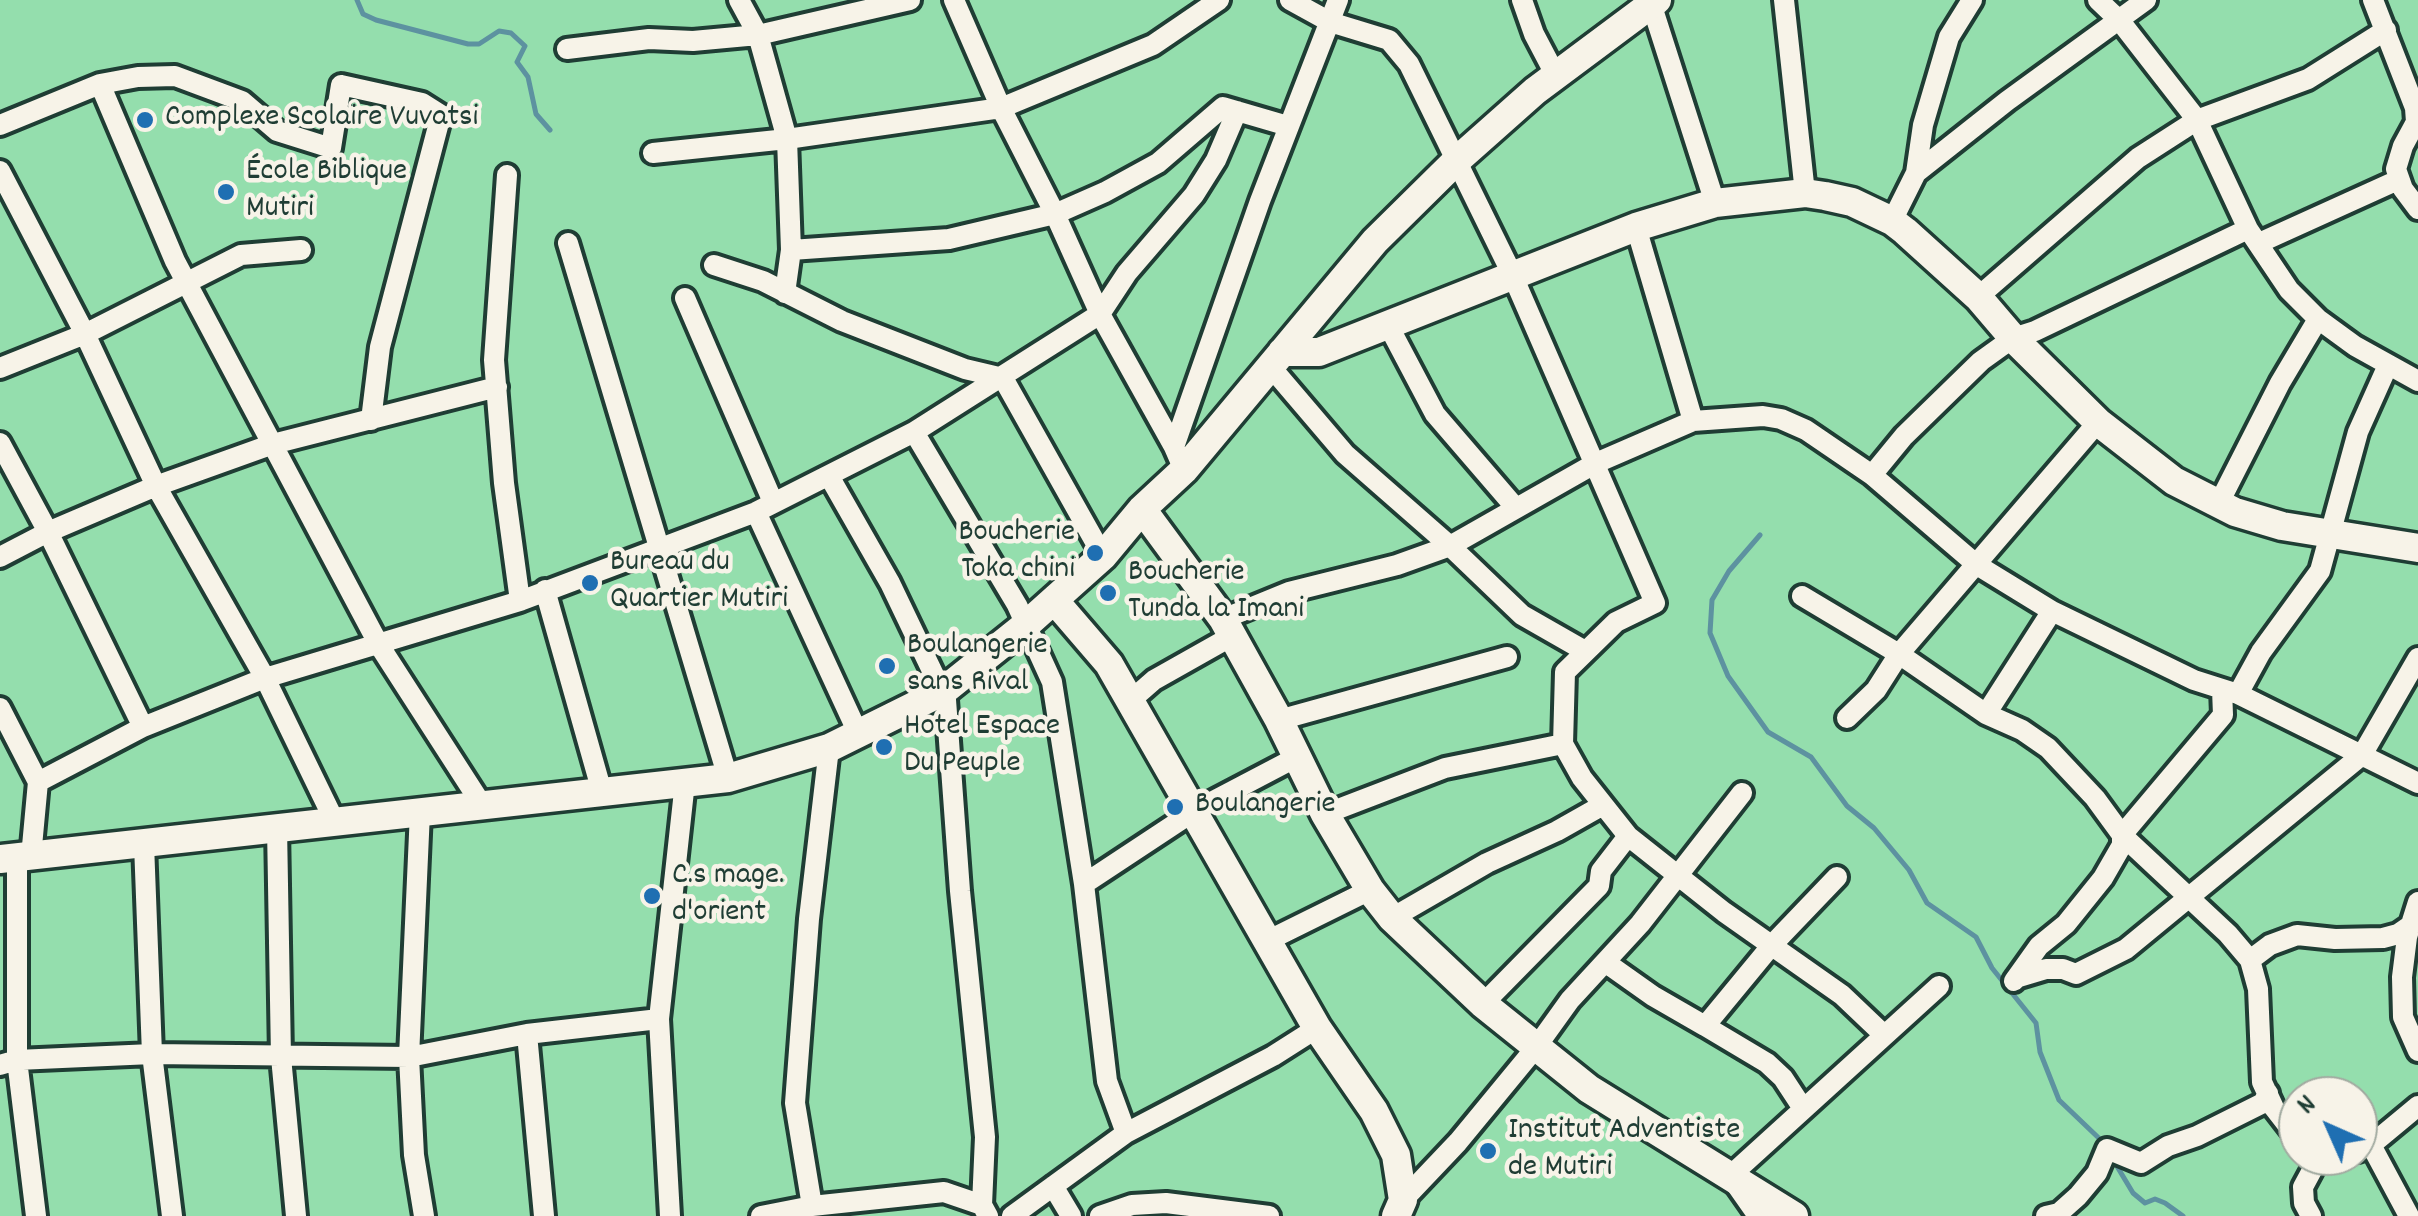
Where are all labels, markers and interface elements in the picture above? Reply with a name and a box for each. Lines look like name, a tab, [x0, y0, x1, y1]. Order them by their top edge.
place label: Complexe Scolaire Vuvatsi	[165, 101, 478, 139]
marker: Complexe Scolaire Vuvatsi	[134, 109, 156, 131]
place label: École Biblique Mutiri	[246, 155, 407, 230]
marker: École Biblique Mutiri	[215, 181, 237, 203]
place label: Boucherie Toka chini	[958, 516, 1075, 591]
marker: Boucherie Toka chini	[1084, 542, 1106, 564]
place label: Bureau du Quartier Mutiri	[610, 546, 788, 621]
place label: Boucherie Tunda la Imani	[1128, 556, 1304, 631]
marker: Bureau du Quartier Mutiri	[579, 572, 601, 594]
marker: Boucherie Tunda la Imani	[1097, 582, 1119, 604]
place label: Boulangerie sans Rival	[907, 629, 1048, 704]
marker: Boulangerie sans Rival	[876, 655, 898, 677]
place label: Hotel Espace Du Peuple	[904, 710, 1060, 785]
marker: Hotel Espace Du Peuple	[873, 736, 895, 758]
place label: Boulangerie	[1195, 788, 1336, 826]
marker: Boulangerie	[1164, 796, 1186, 818]
place label: C.s mage. d'orient	[672, 859, 784, 934]
marker: C.s mage. d'orient	[641, 885, 663, 907]
north arrow	[2278, 1076, 2378, 1176]
text: N	[2289, 1087, 2327, 1125]
place label: Institut Adventiste de Mutiri	[1508, 1114, 1740, 1189]
marker: Institut Adventiste de Mutiri	[1477, 1140, 1499, 1162]

